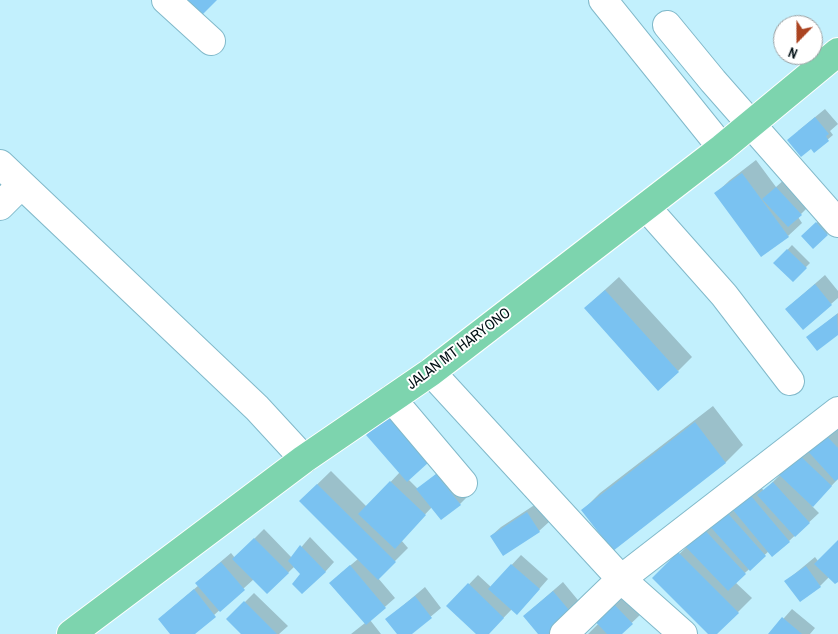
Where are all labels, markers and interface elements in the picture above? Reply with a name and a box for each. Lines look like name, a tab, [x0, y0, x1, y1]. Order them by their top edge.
north arrow	[773, 15, 823, 65]
text: N	[786, 43, 800, 63]
street label: JALAN MT HARYONO	[404, 304, 514, 394]

